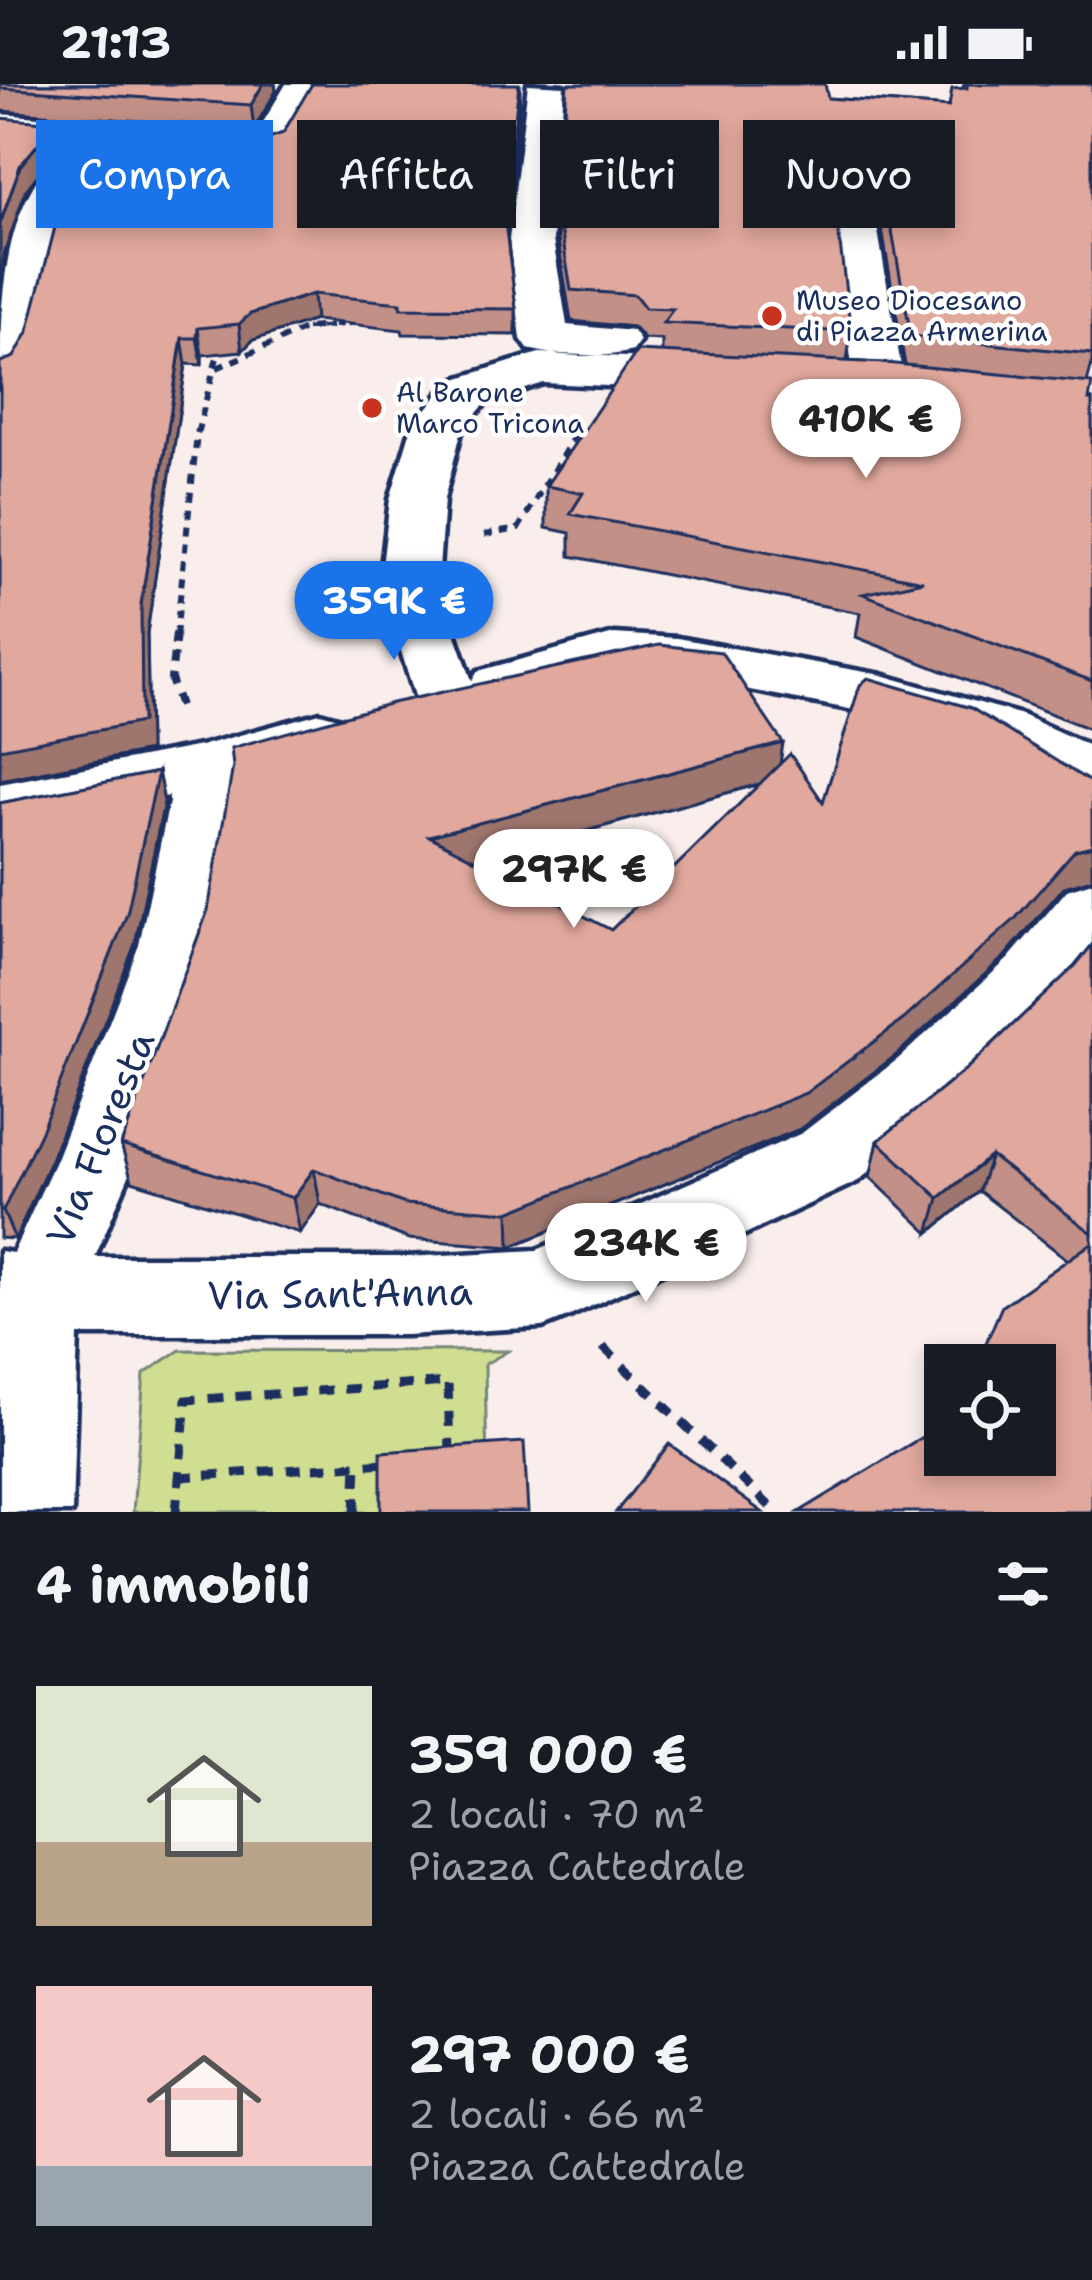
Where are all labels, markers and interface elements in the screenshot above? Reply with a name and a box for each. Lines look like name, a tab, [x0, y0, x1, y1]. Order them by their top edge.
text: 21:13	[60, 12, 171, 72]
chip: Compra	[36, 120, 273, 228]
chip: Affitta	[297, 120, 516, 228]
chip: Filtri	[540, 120, 719, 228]
chip: Nuovo	[743, 120, 955, 228]
place label: Museo Diocesano di Piazza Armerina	[796, 282, 1048, 350]
marker: Museo Diocesano di Piazza Armerina	[759, 303, 785, 329]
place label: Al Barone Marco Tricona	[396, 374, 584, 442]
pin: 410K €	[768, 379, 964, 481]
text: 410K €	[798, 392, 934, 444]
marker: Al Barone Marco Tricona	[359, 395, 385, 421]
pin: 359K €	[296, 561, 492, 663]
text: 359K €	[321, 574, 467, 626]
pin: 297K €	[476, 829, 672, 931]
text: 297K €	[501, 842, 647, 894]
street label: Via Floresta	[33, 1023, 167, 1253]
pin: 234K €	[548, 1203, 744, 1305]
text: 234K €	[572, 1216, 720, 1268]
street label: Via Sant'Anna	[207, 1265, 473, 1321]
map controls	[924, 1344, 1056, 1476]
button: locate	[924, 1344, 1056, 1476]
text: 4 immobili	[36, 1550, 311, 1618]
icon: filters	[990, 1551, 1056, 1617]
text: 359 000 €	[408, 1720, 687, 1788]
icon: home	[132, 1734, 276, 1878]
text: 2 locali · 70 m²	[408, 1788, 705, 1840]
text: Piazza Cattedrale	[408, 1840, 746, 1892]
text: 297 000 €	[408, 2020, 690, 2088]
icon: home	[132, 2034, 276, 2178]
text: 2 locali · 66 m²	[408, 2088, 705, 2140]
text: Piazza Cattedrale	[408, 2140, 746, 2192]

